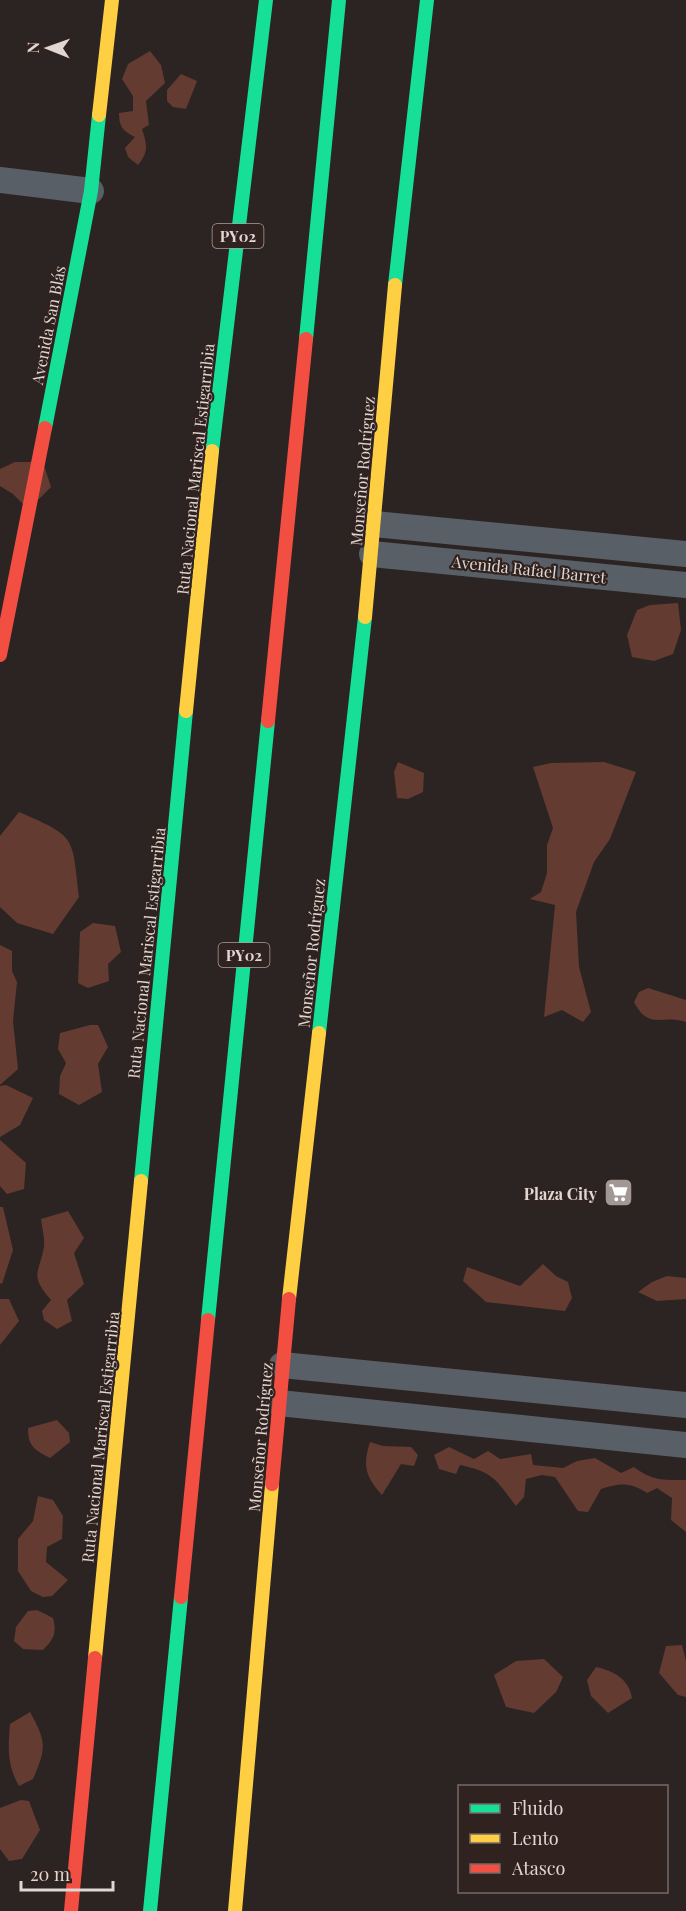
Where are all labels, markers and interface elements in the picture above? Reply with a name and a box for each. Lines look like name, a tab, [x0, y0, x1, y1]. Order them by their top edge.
north arrow	[18, 18, 78, 78]
text: N	[22, 41, 43, 54]
road number: PY02	[212, 224, 264, 248]
street label: Avenida San Blás	[26, 264, 70, 387]
street label: Ruta Nacional Mariscal Estigarribia	[171, 342, 219, 596]
street label: Monseñor Rodríguez	[345, 395, 379, 547]
street label: Avenida Rafael Barret	[450, 550, 608, 588]
street label: Ruta Nacional Mariscal Estigarribia	[122, 826, 170, 1080]
street label: Monseñor Rodríguez	[293, 877, 329, 1029]
road number: PY02	[218, 943, 270, 967]
supermarket icon: Plaza City	[602, 1177, 634, 1209]
place label: Plaza City	[524, 1183, 598, 1204]
street label: Ruta Nacional Mariscal Estigarribia	[76, 1310, 124, 1564]
street label: Monseñor Rodríguez	[243, 1361, 277, 1513]
legend	[458, 1785, 668, 1893]
text: Fluido	[512, 1796, 563, 1820]
text: Lento	[512, 1826, 559, 1850]
scale bar	[21, 1854, 112, 1892]
text: Atasco	[511, 1856, 565, 1880]
text: 20 m	[30, 1862, 70, 1886]

